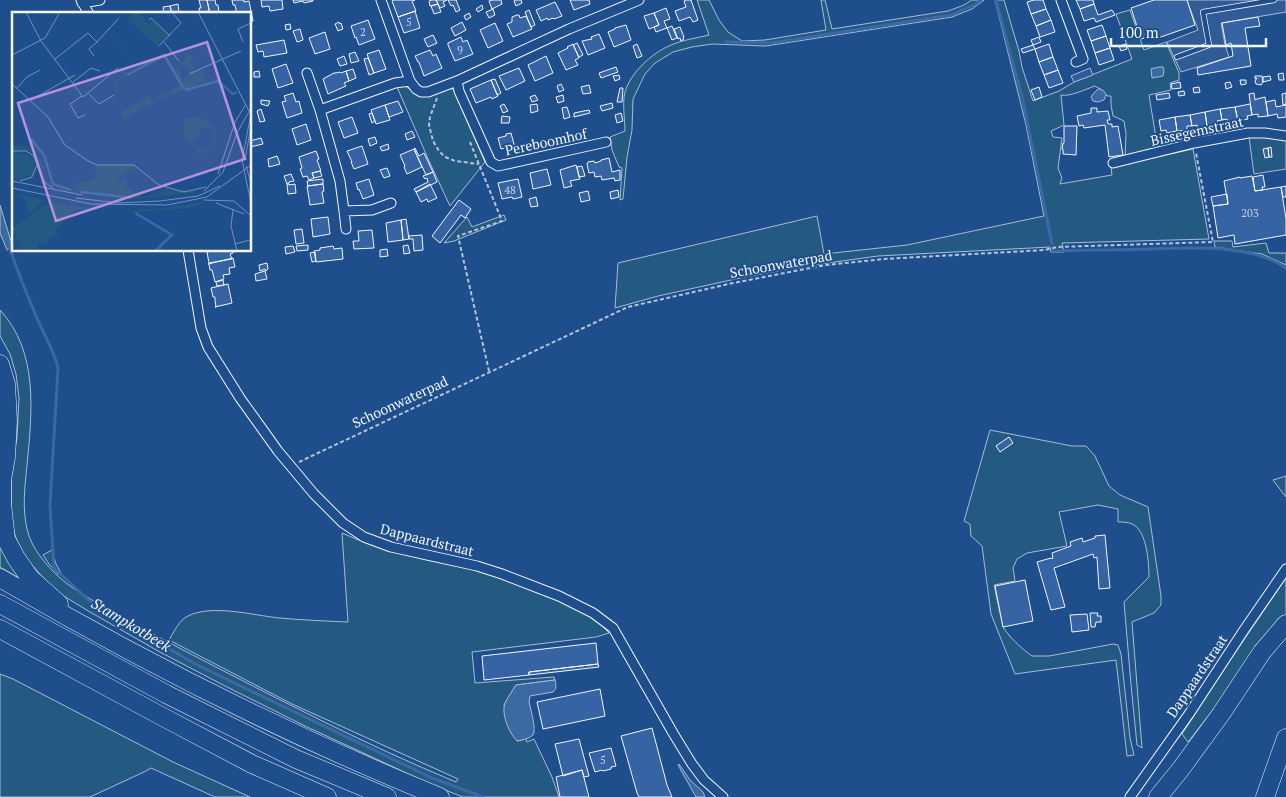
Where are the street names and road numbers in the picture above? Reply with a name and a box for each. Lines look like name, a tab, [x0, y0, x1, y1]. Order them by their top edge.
street label: Bissegemstraat	[1149, 111, 1246, 150]
street label: Pereboomhof	[503, 123, 590, 159]
street label: Schoonwaterpad	[728, 245, 834, 282]
street label: Schoonwaterpad	[349, 371, 451, 432]
street label: Dappaardstraat	[378, 519, 477, 561]
street label: Dappaardstraat	[1162, 630, 1232, 721]

